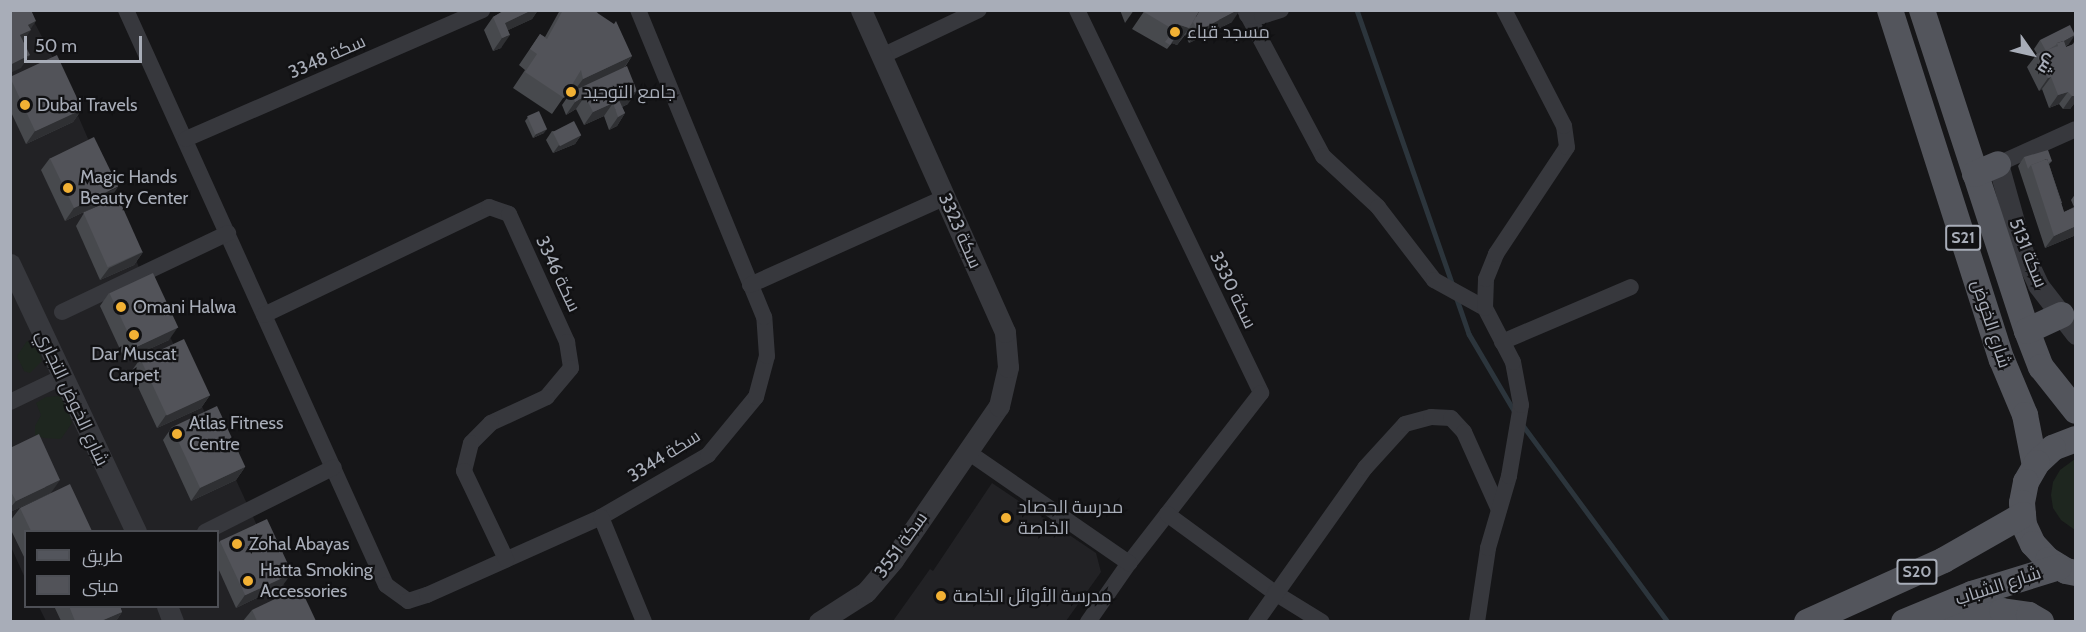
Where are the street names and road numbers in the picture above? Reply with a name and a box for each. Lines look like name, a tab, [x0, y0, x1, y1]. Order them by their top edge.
street label: سكة 3348	[285, 30, 369, 84]
street label: سكة 3323	[934, 190, 986, 272]
street label: سكة 5131	[2004, 215, 2052, 291]
road number: S21	[1945, 225, 1981, 251]
street label: سكة 3346	[531, 233, 585, 315]
street label: سكة 3330	[1205, 248, 1261, 332]
street label: شارع الخوض	[1967, 277, 2015, 371]
street label: شارع الخوض التجاري	[31, 327, 113, 469]
street label: سكة 3344	[624, 425, 704, 487]
street label: سكة 3551	[870, 508, 932, 582]
road number: S20	[1896, 559, 1938, 585]
street label: شارع الشباب	[1952, 562, 2044, 610]

